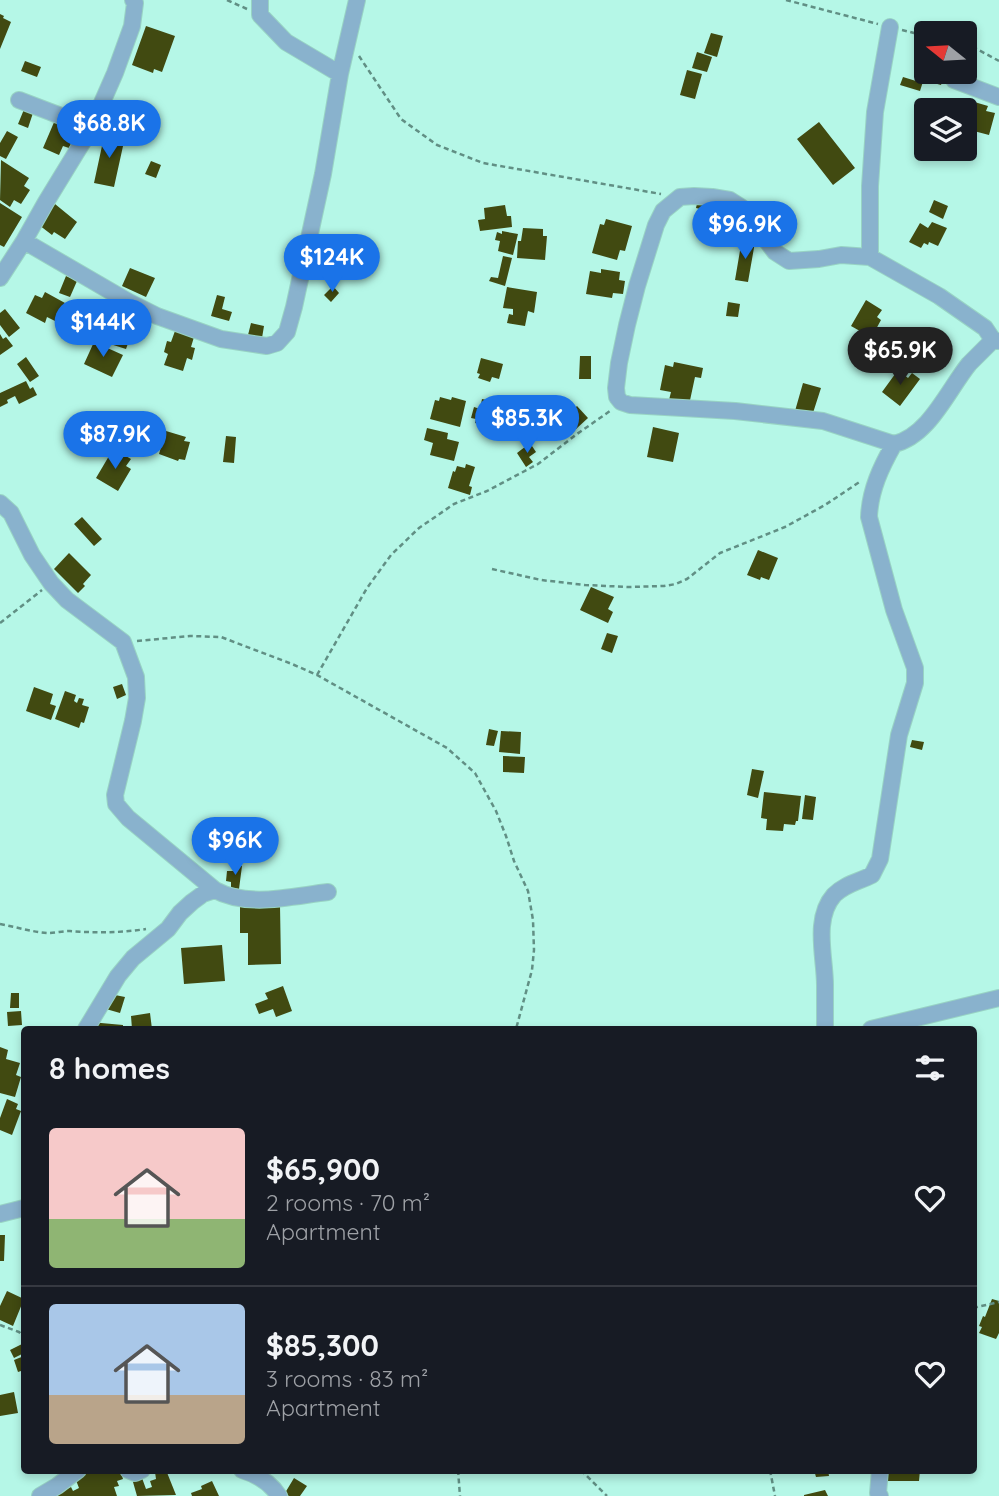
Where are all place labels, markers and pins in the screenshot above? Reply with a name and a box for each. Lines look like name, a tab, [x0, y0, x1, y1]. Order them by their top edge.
pin: $68.8K	[52, 100, 166, 160]
pin: $96.9K	[688, 202, 802, 261]
pin: $124K	[283, 234, 381, 294]
pin: $144K	[54, 300, 152, 359]
pin: $65.9K	[843, 328, 957, 387]
pin: $85.3K	[470, 396, 584, 455]
pin: $87.9K	[58, 412, 172, 471]
pin: $96K	[194, 818, 276, 877]

